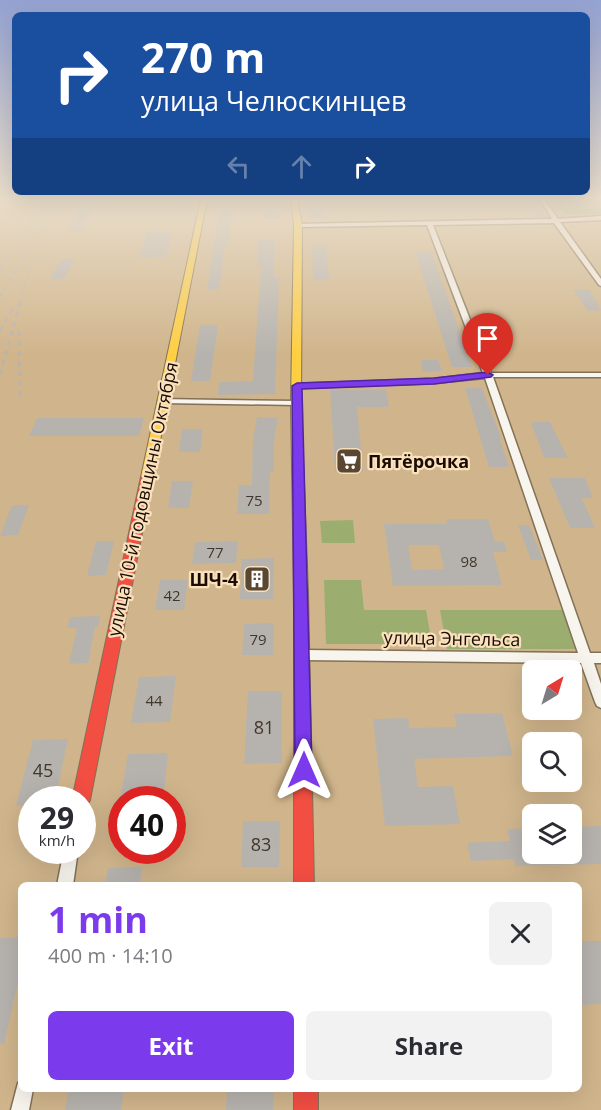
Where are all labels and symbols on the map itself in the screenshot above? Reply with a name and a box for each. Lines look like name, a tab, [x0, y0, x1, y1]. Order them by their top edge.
pin	[462, 313, 513, 375]
street label: улица 10-й годовщины Октября	[101, 359, 183, 639]
supermarket icon: Пятёрочка	[334, 446, 364, 476]
place label: Пятёрочка	[368, 449, 469, 473]
house number: 75	[245, 490, 263, 510]
house number: 77	[206, 542, 224, 562]
house number: 98	[460, 551, 478, 571]
building icon: ШЧ-4	[242, 564, 272, 594]
place label: ШЧ-4	[189, 567, 238, 591]
house number: 42	[163, 585, 181, 605]
street label: улица Энгельса	[383, 625, 521, 651]
house number: 79	[249, 629, 267, 649]
north arrow	[522, 660, 582, 720]
house number: 44	[145, 690, 163, 710]
house number: 81	[254, 715, 274, 739]
position arrow	[272, 738, 336, 802]
house number: 45	[33, 758, 53, 782]
speed limit sign: 40	[108, 786, 186, 864]
house number: 83	[251, 832, 271, 856]

